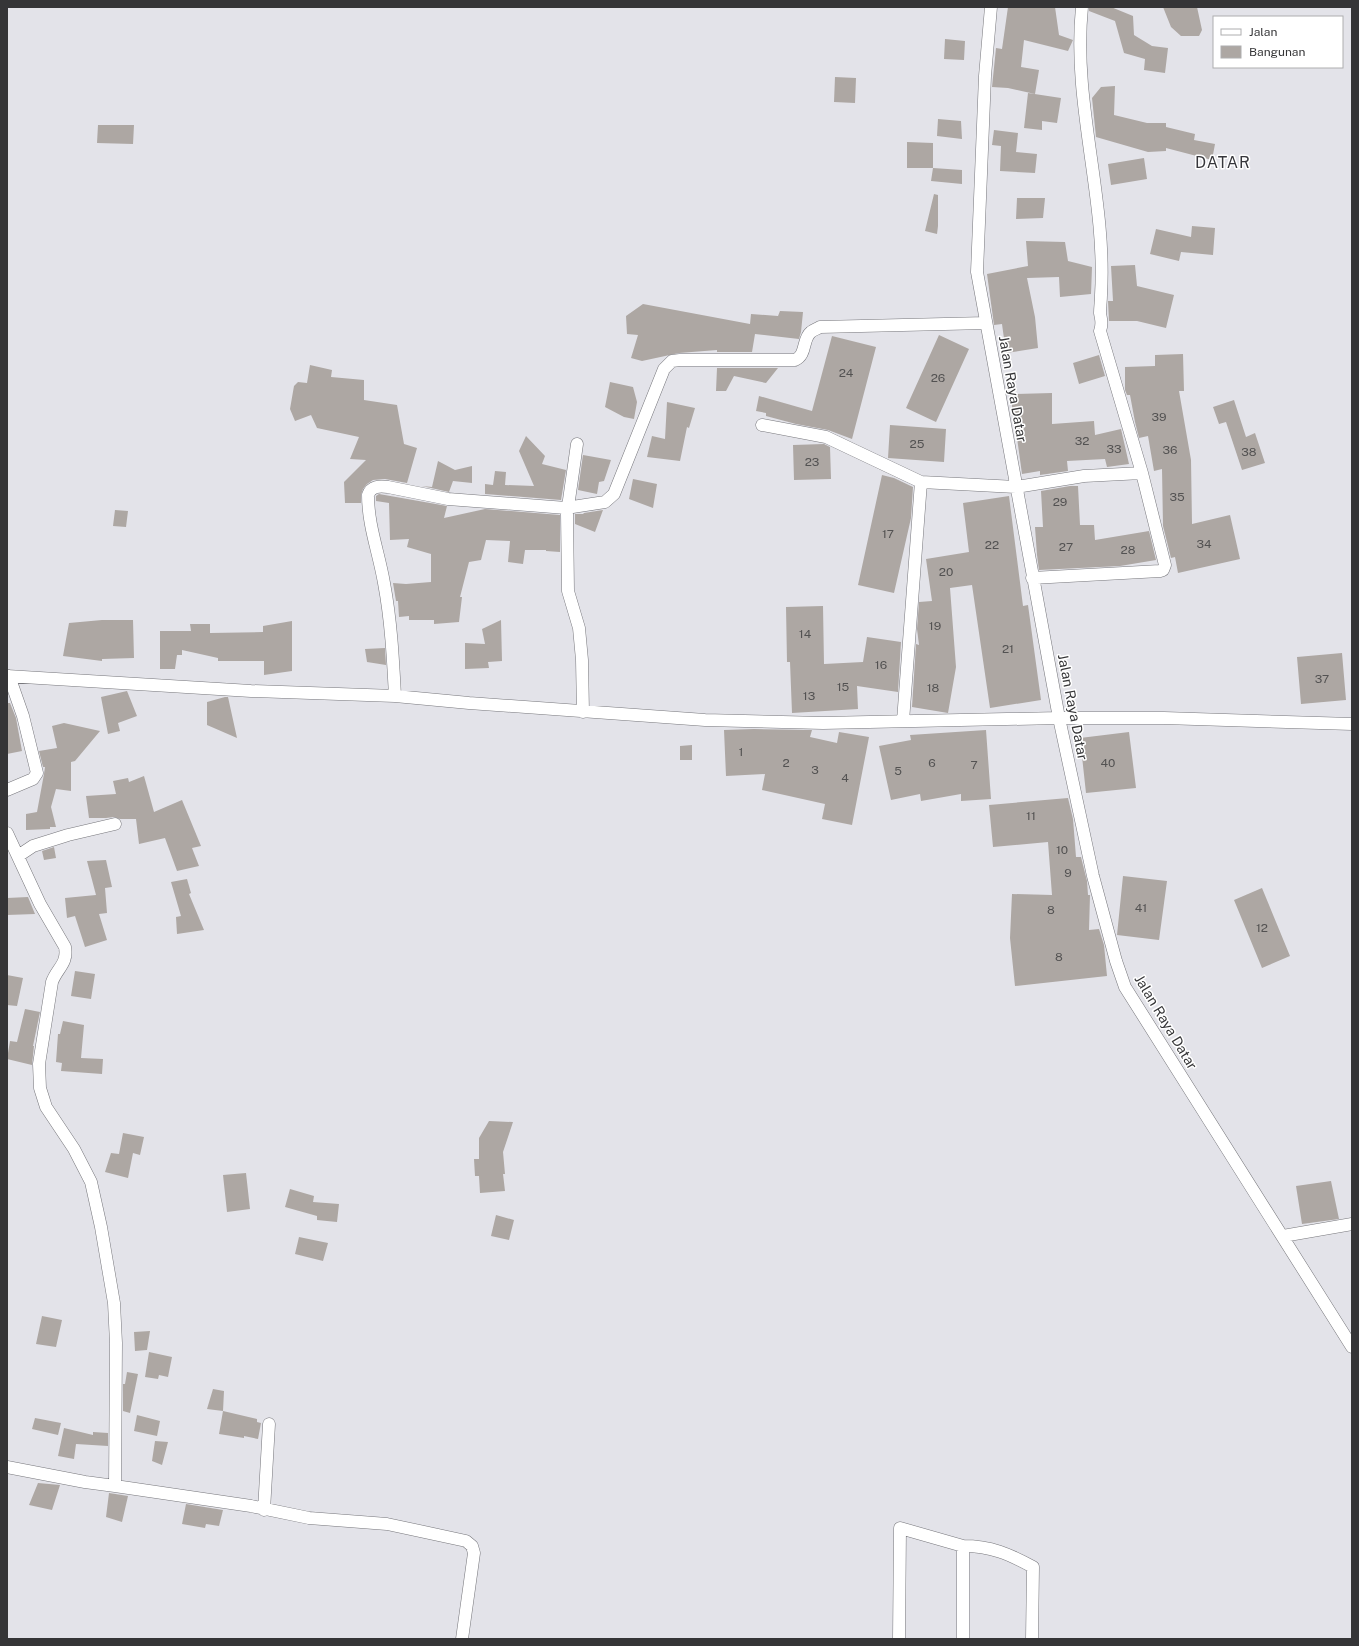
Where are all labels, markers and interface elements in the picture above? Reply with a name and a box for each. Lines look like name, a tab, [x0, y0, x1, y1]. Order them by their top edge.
legend	[1213, 16, 1343, 68]
text: Jalan	[1249, 25, 1278, 39]
text: Bangunan	[1249, 45, 1305, 59]
district label: DATAR	[1195, 153, 1251, 172]
street label: Jalan Raya Datar	[996, 335, 1030, 443]
house number: 24	[839, 366, 854, 380]
house number: 26	[931, 371, 945, 385]
house number: 39	[1152, 410, 1166, 424]
house number: 32	[1075, 434, 1089, 448]
house number: 25	[910, 437, 925, 451]
house number: 33	[1106, 442, 1122, 456]
house number: 36	[1163, 443, 1177, 457]
house number: 38	[1241, 445, 1257, 459]
house number: 23	[805, 455, 819, 469]
house number: 35	[1169, 490, 1185, 504]
house number: 29	[1053, 495, 1067, 509]
house number: 17	[882, 527, 894, 541]
house number: 34	[1196, 537, 1212, 551]
house number: 22	[985, 538, 999, 552]
house number: 27	[1059, 540, 1073, 554]
house number: 28	[1121, 543, 1136, 557]
house number: 20	[939, 565, 953, 579]
house number: 19	[929, 619, 941, 633]
house number: 14	[799, 627, 812, 641]
house number: 21	[1002, 642, 1014, 656]
street label: Jalan Raya Datar	[1055, 653, 1091, 761]
house number: 16	[875, 658, 887, 672]
house number: 37	[1315, 672, 1329, 686]
house number: 15	[837, 680, 850, 694]
house number: 18	[927, 681, 940, 695]
house number: 13	[803, 689, 815, 703]
house number: 1	[739, 745, 743, 759]
house number: 2	[782, 756, 790, 770]
house number: 6	[928, 756, 936, 770]
house number: 40	[1101, 756, 1115, 770]
house number: 7	[970, 758, 978, 772]
house number: 3	[811, 763, 819, 777]
house number: 5	[894, 764, 902, 778]
house number: 4	[841, 771, 849, 785]
house number: 11	[1026, 809, 1036, 823]
house number: 10	[1056, 843, 1068, 857]
house number: 9	[1064, 866, 1072, 880]
house number: 41	[1135, 901, 1147, 915]
house number: 8	[1047, 903, 1055, 917]
house number: 12	[1256, 921, 1268, 935]
house number: 8	[1055, 950, 1063, 964]
street label: Jalan Raya Datar	[1131, 972, 1201, 1072]

